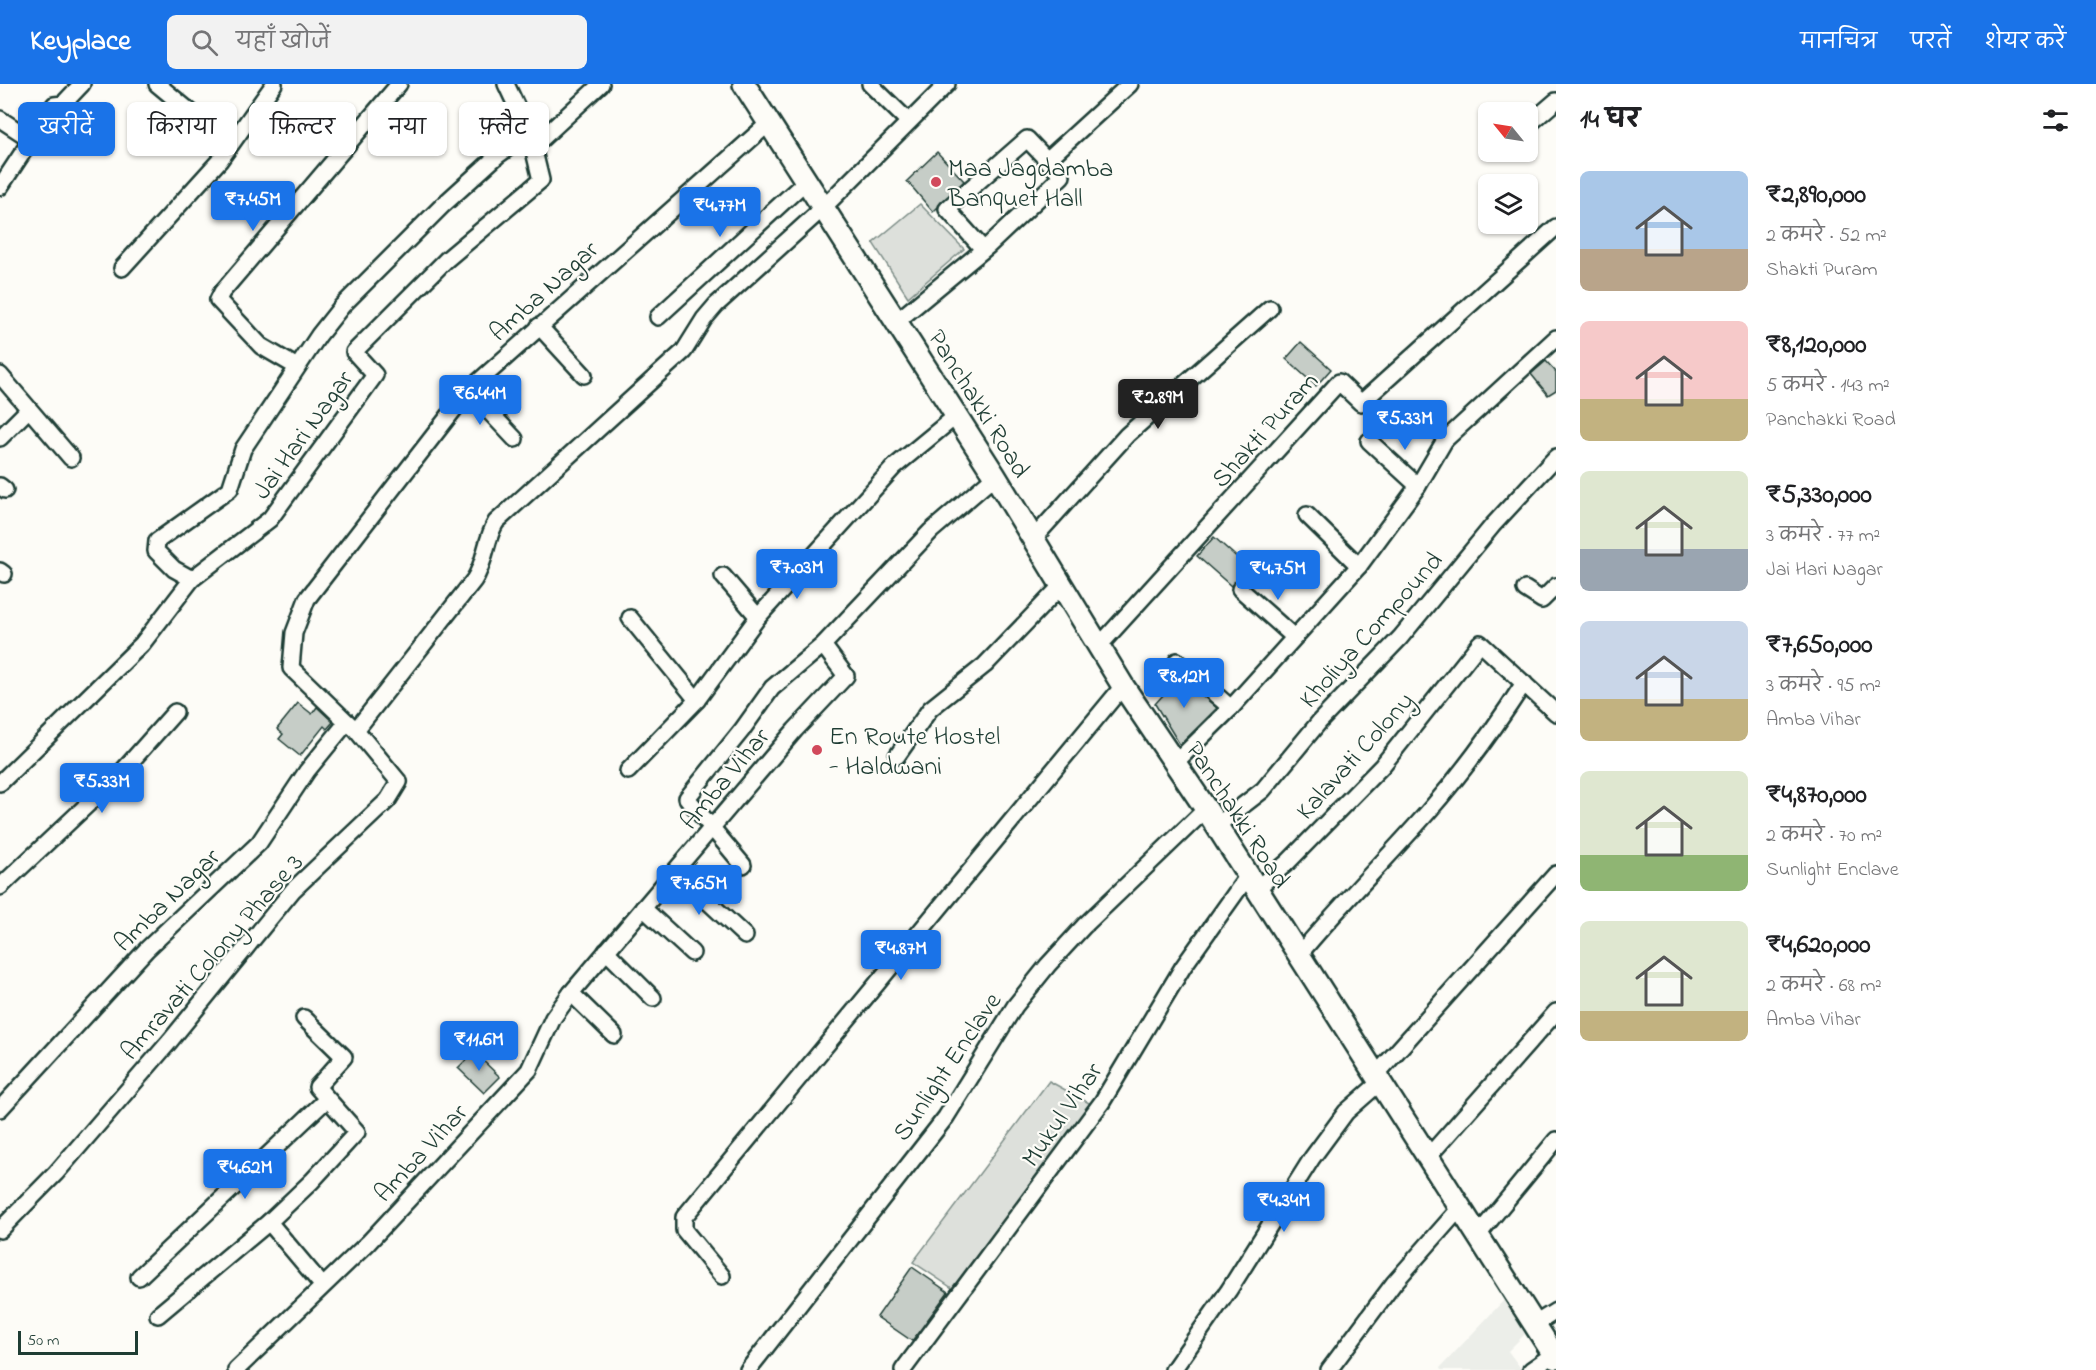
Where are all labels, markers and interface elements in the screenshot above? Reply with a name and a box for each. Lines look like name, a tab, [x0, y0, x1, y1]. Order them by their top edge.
search box	[167, 15, 587, 69]
text: Keyplace	[30, 22, 131, 63]
icon: search	[188, 26, 221, 59]
text: यहाँ खोजें	[236, 27, 330, 59]
text: मानचित्र	[1800, 28, 1877, 58]
text: परतें	[1910, 28, 1951, 58]
text: शेयर करें	[1984, 28, 2066, 58]
chip: खरीदें	[18, 102, 115, 156]
chip: किराया	[127, 102, 237, 156]
chip: फ़िल्टर	[249, 102, 356, 156]
chip: नया	[368, 102, 447, 156]
chip: फ़्लैट	[459, 102, 549, 156]
north arrow	[1478, 102, 1538, 162]
map controls	[1478, 102, 1538, 234]
text: 14 घर	[1580, 102, 1640, 140]
icon: filters	[2039, 104, 2072, 137]
place label: Maa Jagdamba Banquet Hall	[947, 151, 1113, 219]
button: layers	[1478, 174, 1538, 234]
marker: Maa Jagdamba Banquet Hall	[929, 175, 943, 189]
text: ₹2,890,000	[1766, 177, 1866, 215]
pin: ₹7.45M	[204, 181, 302, 232]
text: ₹7.45M	[225, 186, 281, 215]
pin: ₹4.77M	[671, 187, 769, 238]
text: ₹4.77M	[694, 192, 746, 221]
icon: home	[1628, 195, 1700, 267]
text: 2 कमरे · 52 m²	[1766, 222, 1887, 251]
street label: Amba Nagar	[482, 232, 609, 352]
text: Shakti Puram	[1766, 256, 1878, 285]
street label: Panchakki Road	[917, 323, 1038, 487]
text: ₹8,120,000	[1766, 327, 1866, 365]
icon: home	[1628, 345, 1700, 417]
street label: Jai Hari Nagar	[244, 362, 365, 508]
street label: Shakti Puram	[1204, 364, 1329, 498]
text: 5 कमरे · 143 m²	[1766, 372, 1890, 401]
pin: ₹6.44M	[431, 375, 529, 426]
pin: ₹2.89M	[1109, 379, 1207, 430]
text: ₹6.44M	[453, 380, 507, 409]
text: ₹2.89M	[1132, 384, 1184, 413]
pin: ₹5.33M	[1356, 400, 1454, 451]
text: ₹5.33M	[1377, 405, 1433, 434]
text: Panchakki Road	[1766, 406, 1896, 435]
text: ₹5,330,000	[1766, 477, 1872, 515]
icon: home	[1628, 495, 1700, 567]
text: 3 कमरे · 77 m²	[1766, 522, 1880, 551]
street label: Kholiya Compound	[1291, 544, 1453, 718]
pin: ₹7.03M	[748, 549, 846, 600]
pin: ₹4.75M	[1229, 550, 1327, 601]
text: ₹7.03M	[770, 554, 824, 583]
text: ₹4.75M	[1250, 555, 1306, 584]
text: Jai Hari Nagar	[1766, 556, 1883, 585]
text: ₹7,650,000	[1766, 627, 1873, 665]
icon: home	[1628, 645, 1700, 717]
pin: ₹8.12M	[1135, 658, 1233, 709]
text: ₹8.12M	[1158, 663, 1210, 692]
text: 3 कमरे · 95 m²	[1766, 672, 1881, 701]
street label: Kalavati Colony	[1288, 684, 1424, 830]
text: Amba Vihar	[1766, 706, 1861, 735]
place label: En Route Hostel - Haldwani	[829, 719, 1000, 787]
street label: Amba Vihar	[672, 720, 781, 839]
street label: Panchakki Road	[1175, 735, 1299, 897]
marker: En Route Hostel - Haldwani	[810, 743, 824, 757]
pin: ₹5.33M	[53, 763, 151, 814]
text: ₹5.33M	[74, 768, 130, 797]
text: ₹4,870,000	[1766, 777, 1867, 815]
icon: home	[1628, 795, 1700, 867]
text: 2 कमरे · 70 m²	[1766, 822, 1882, 851]
street label: Amba Nagar	[106, 840, 231, 962]
street label: Amravati Colony Phase 3	[113, 846, 314, 1070]
text: Sunlight Enclave	[1766, 856, 1899, 885]
pin: ₹7.65M	[650, 865, 748, 916]
text: ₹7.65M	[671, 870, 727, 899]
text: ₹4,620,000	[1766, 927, 1871, 965]
pin: ₹4.87M	[852, 930, 950, 981]
text: ₹4.87M	[875, 935, 927, 964]
icon: home	[1628, 945, 1700, 1017]
text: 2 कमरे · 68 m²	[1766, 972, 1882, 1001]
street label: Sunlight Enclave	[884, 985, 1013, 1150]
text: Amba Vihar	[1766, 1006, 1861, 1035]
pin: ₹11.6M	[430, 1021, 528, 1072]
text: ₹11.6M	[454, 1026, 504, 1055]
street label: Mukul Vihar	[1013, 1055, 1114, 1176]
street label: Amba Vihar	[366, 1095, 479, 1212]
pin: ₹4.62M	[196, 1149, 294, 1200]
text: ₹4.62M	[217, 1154, 273, 1183]
pin: ₹4.34M	[1235, 1182, 1333, 1233]
text: ₹4.34M	[1258, 1187, 1310, 1216]
scale bar	[18, 1328, 138, 1356]
text: 50 m	[27, 1329, 59, 1353]

